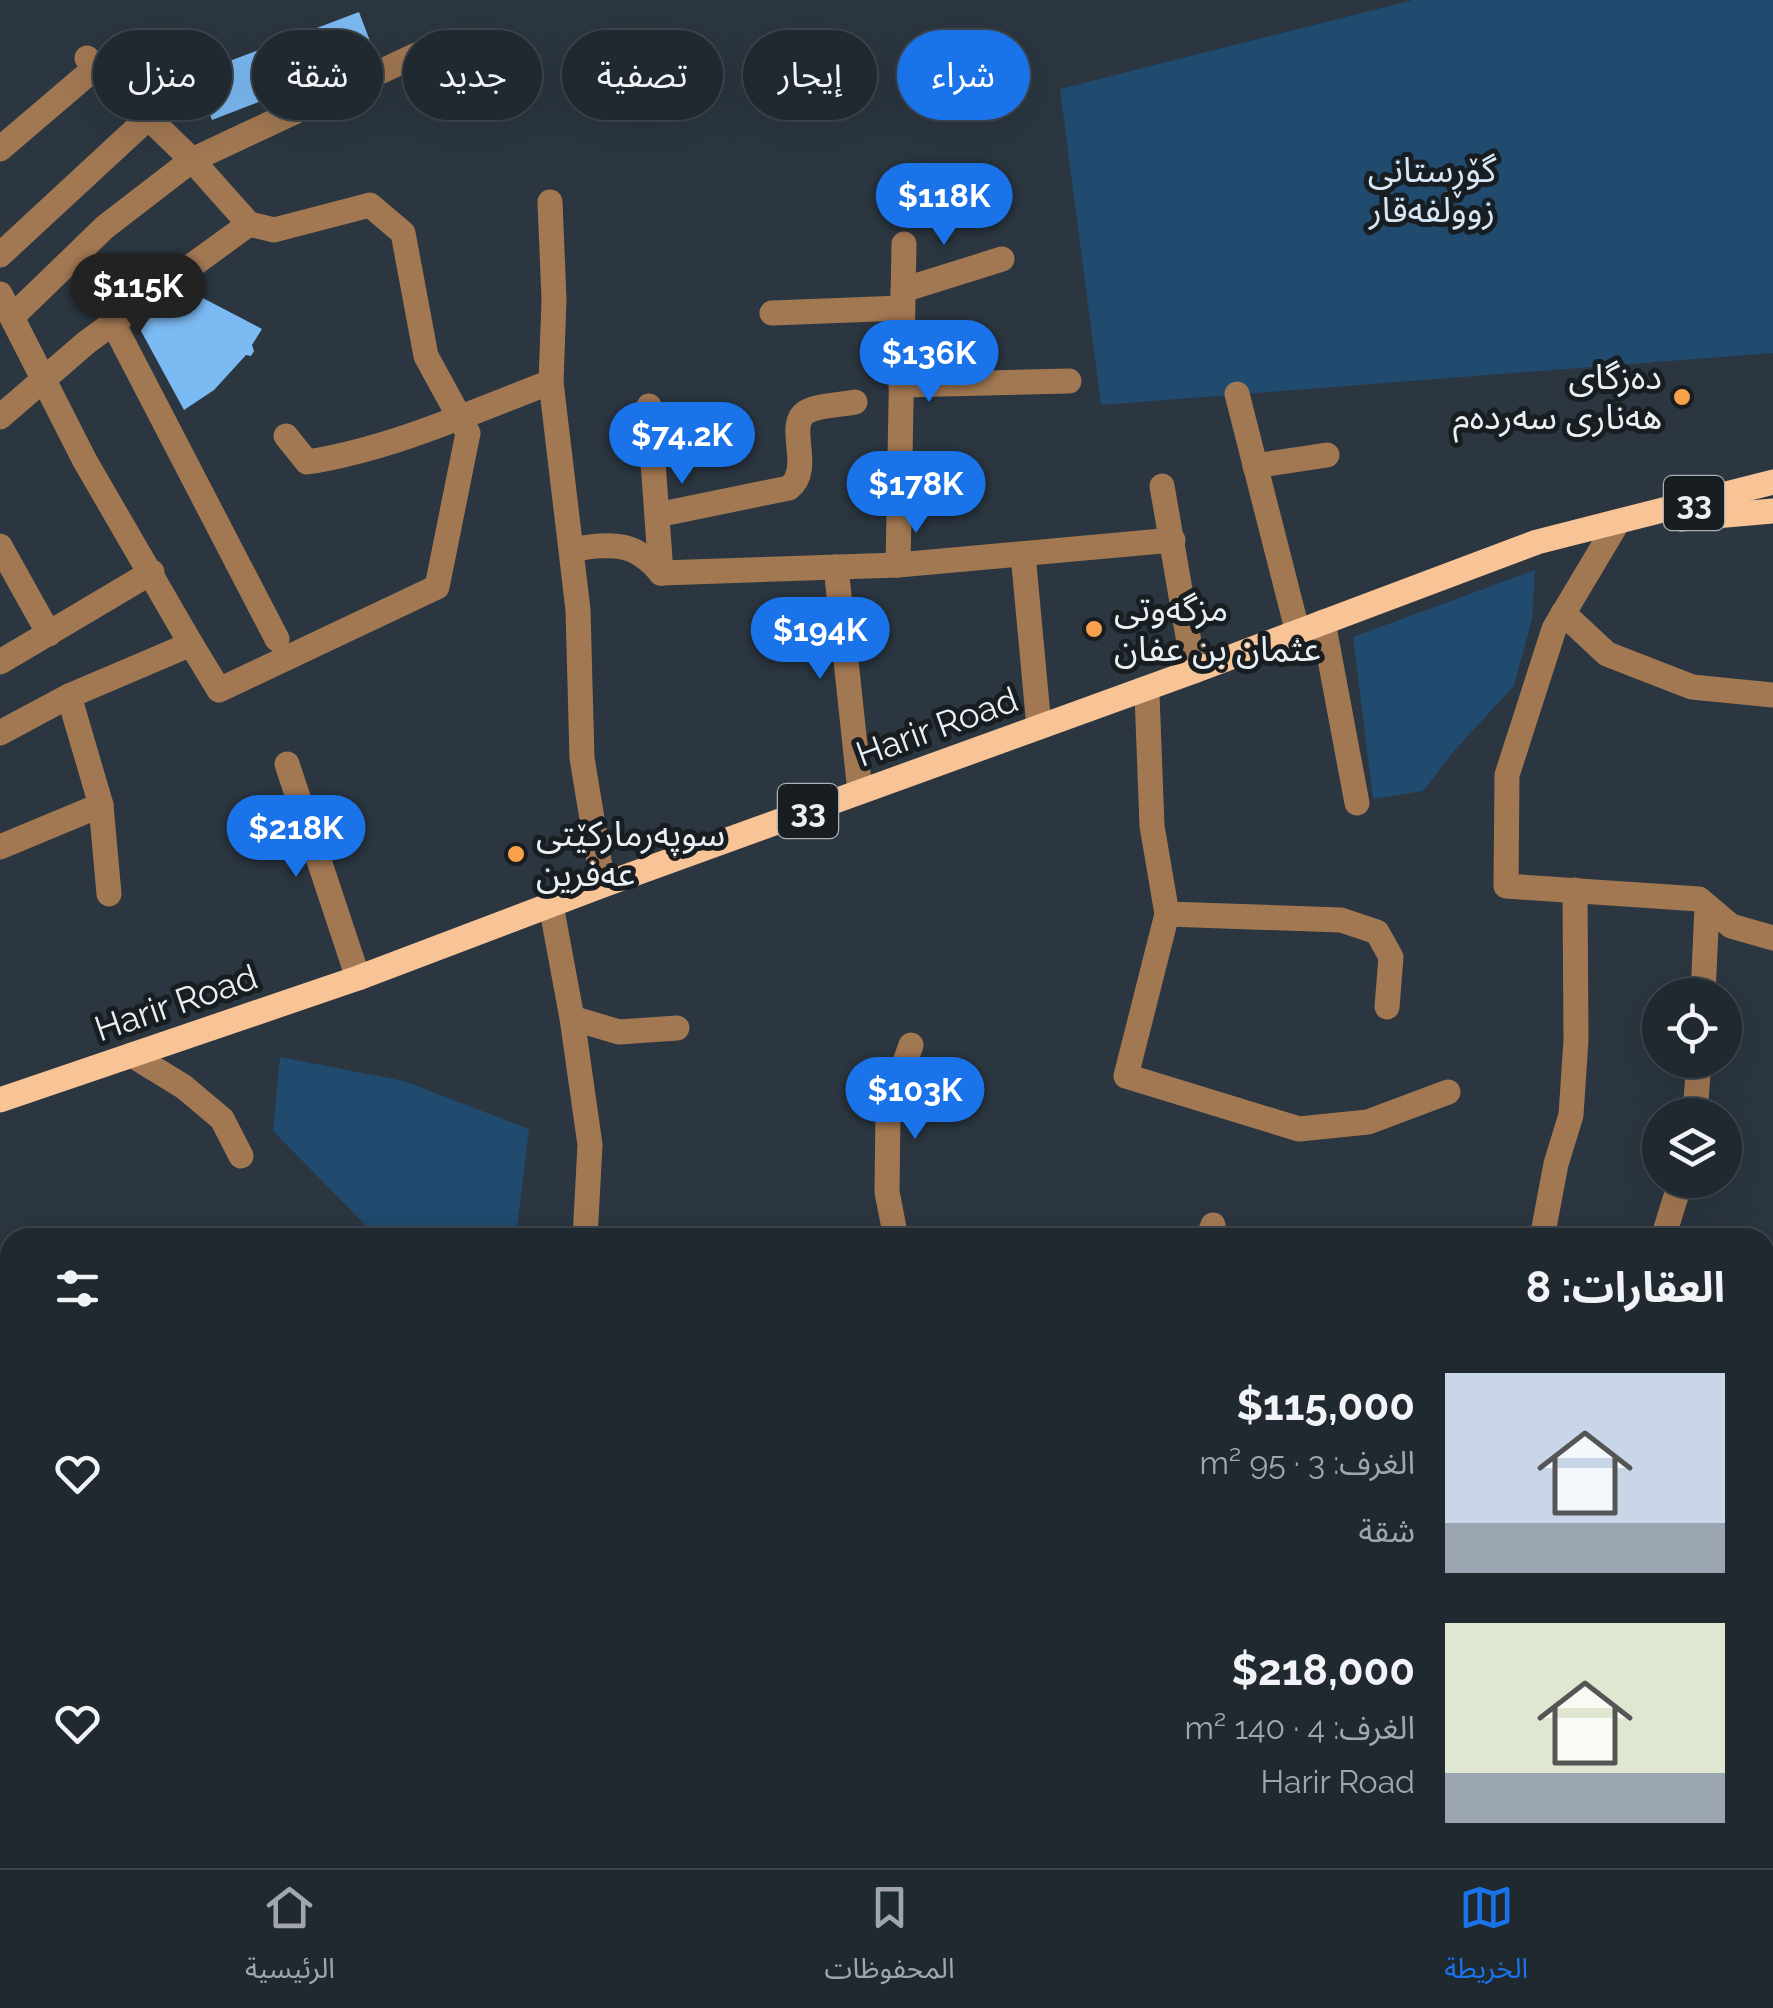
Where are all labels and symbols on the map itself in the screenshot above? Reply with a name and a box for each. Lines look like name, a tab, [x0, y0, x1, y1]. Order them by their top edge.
park label: گۆڕستانی زوولفەقار	[1368, 149, 1497, 231]
pin: $118K	[874, 163, 1014, 248]
pin: $115K	[68, 253, 208, 338]
pin: $136K	[859, 320, 999, 405]
place label: دەزگای هەناری سەردەم	[1453, 356, 1662, 443]
marker: دەزگای هەناری سەردەم	[1671, 386, 1693, 408]
pin: $74.2K	[601, 402, 763, 487]
pin: $178K	[846, 451, 986, 536]
road number: 33	[1664, 476, 1724, 530]
place label: مزگەوتی عثمان بن عفان	[1114, 588, 1321, 669]
pin: $194K	[750, 597, 890, 682]
marker: مزگەوتی عثمان بن عفان	[1083, 618, 1105, 640]
street label: Harir Road	[850, 678, 1023, 775]
road number: 33	[778, 784, 838, 838]
pin: $218K	[226, 795, 366, 880]
place label: سوپەرمارکێتی عەفرین	[536, 813, 725, 894]
marker: سوپەرمارکێتی عەفرین	[505, 843, 527, 865]
street label: Harir Road	[89, 956, 262, 1049]
pin: $103K	[845, 1057, 985, 1142]

